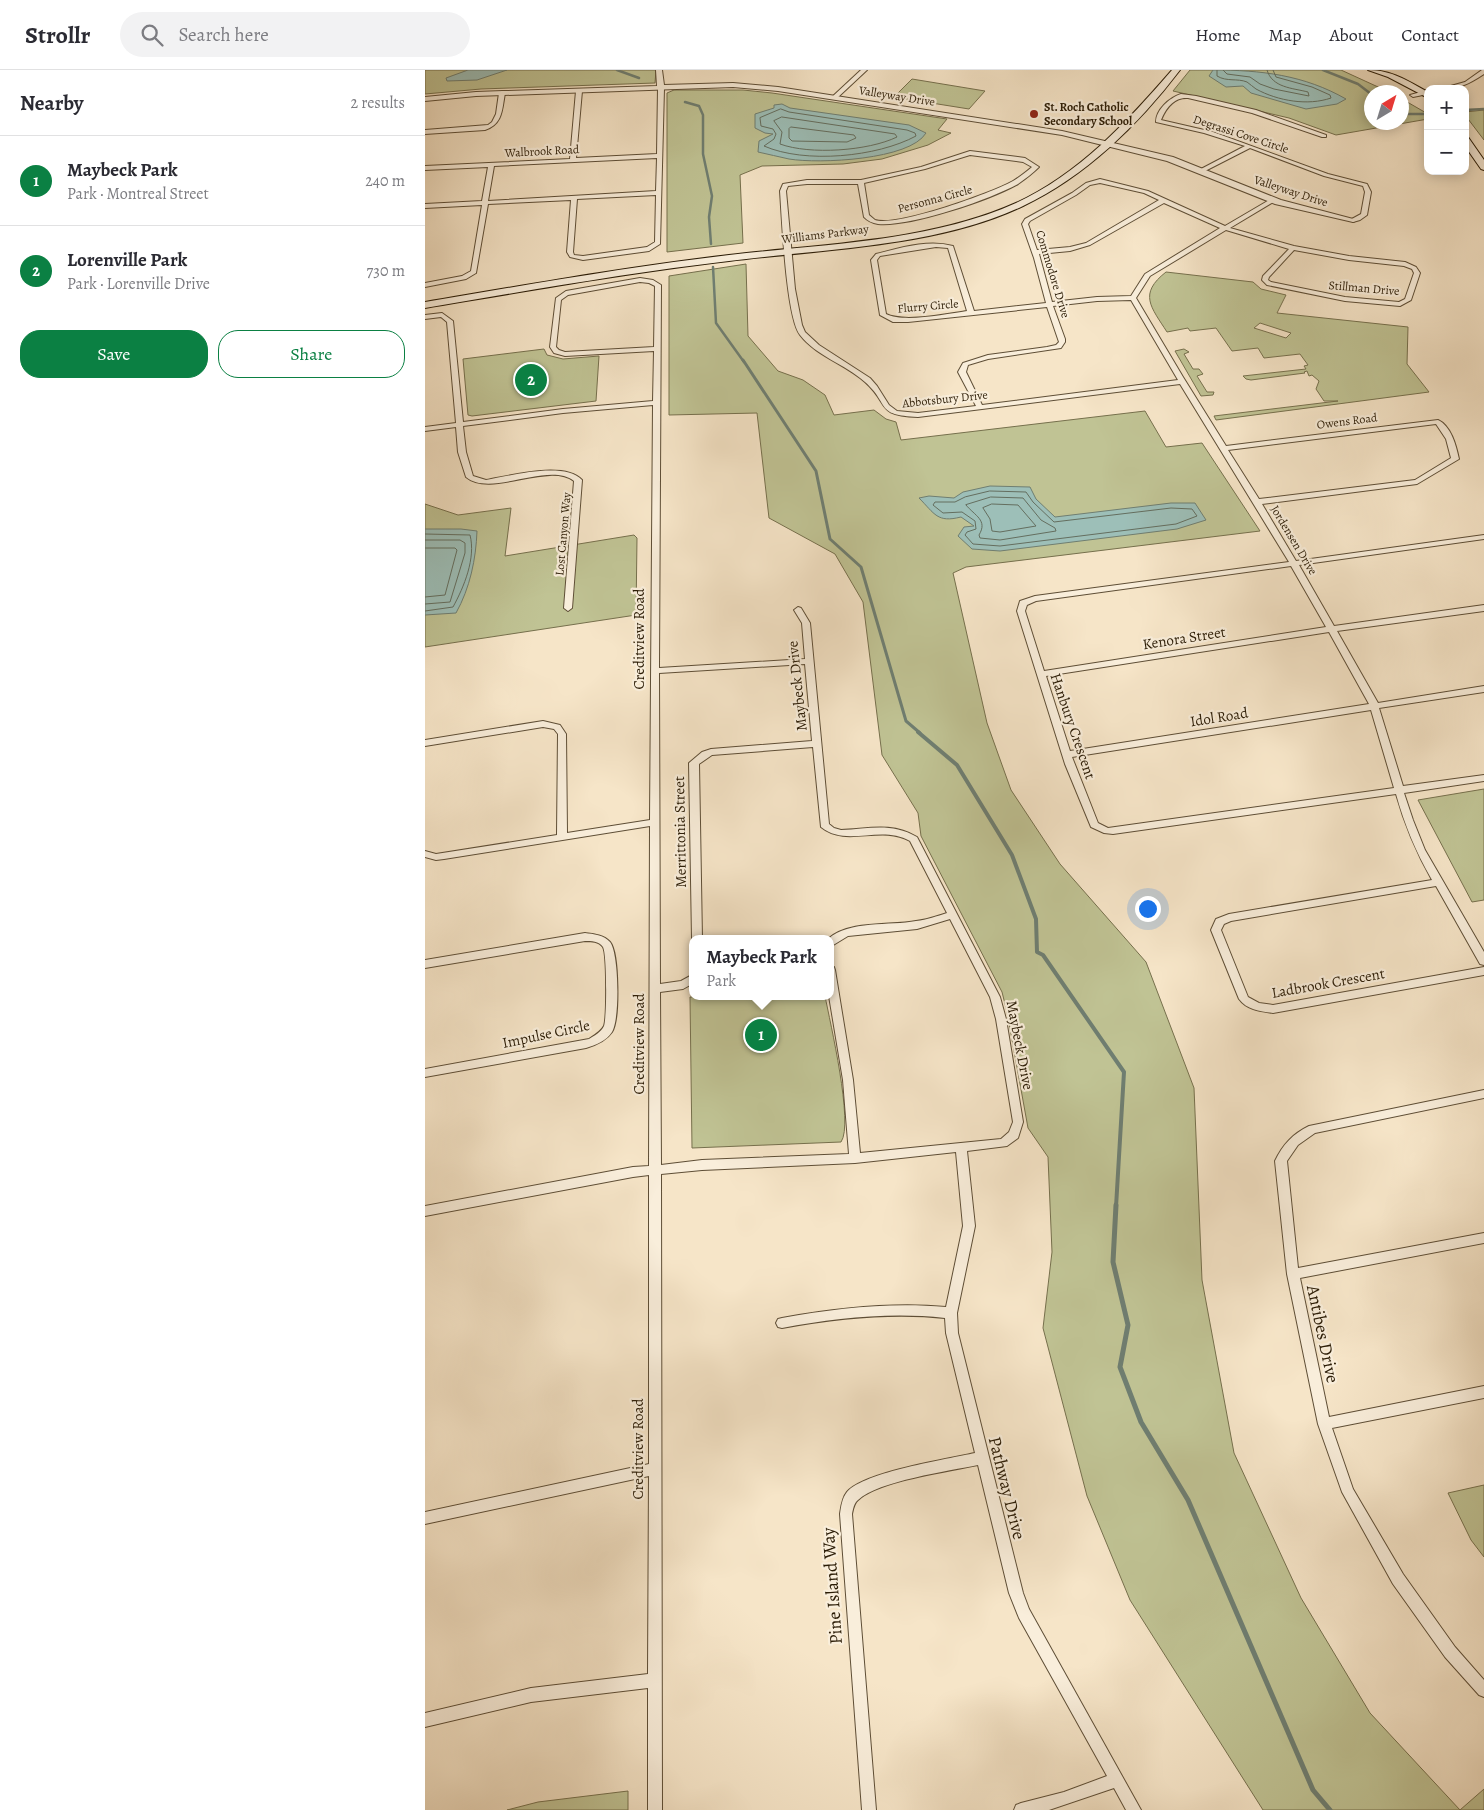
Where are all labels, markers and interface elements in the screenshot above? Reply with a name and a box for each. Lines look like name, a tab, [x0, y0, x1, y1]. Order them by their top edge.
search box	[120, 12, 470, 57]
text: Strollr	[25, 19, 90, 51]
icon: search	[138, 21, 166, 49]
text: Search here	[178, 22, 269, 48]
text: Home	[1195, 23, 1240, 47]
text: Map	[1268, 23, 1301, 47]
text: About	[1329, 23, 1373, 47]
text: Contact	[1401, 23, 1459, 47]
street label: Valleyway Drive	[857, 82, 936, 110]
north arrow	[1364, 85, 1409, 130]
map controls	[1424, 85, 1469, 175]
button: +	[1424, 85, 1469, 130]
text: Nearby	[20, 89, 83, 117]
text: 2 results	[350, 92, 405, 114]
place label: St. Roch Catholic Secondary School	[1044, 99, 1133, 129]
marker: St. Roch Catholic Secondary School	[1028, 108, 1040, 120]
street label: Degrassi Cove Circle	[1191, 111, 1291, 157]
button: −	[1424, 130, 1469, 175]
street label: Walbrook Road	[503, 141, 580, 161]
text: Maybeck Park	[67, 157, 177, 183]
text: 1	[33, 170, 39, 192]
text: 240 m	[365, 170, 405, 192]
street label: Valleyway Drive	[1251, 171, 1330, 210]
street label: Personna Circle	[896, 181, 974, 217]
text: Park · Montreal Street	[67, 183, 209, 205]
street label: Williams Parkway	[780, 221, 870, 247]
street label: Commodore Drive	[1032, 228, 1074, 320]
text: Lorenville Park	[67, 247, 187, 273]
text: 2	[32, 260, 40, 282]
text: 730 m	[367, 260, 405, 282]
text: Park · Lorenville Drive	[67, 273, 210, 295]
street label: Stillman Drive	[1328, 277, 1400, 299]
street label: Flurry Circle	[897, 295, 959, 317]
button: Save	[20, 330, 208, 378]
button: Share	[218, 330, 405, 378]
pin: 2	[515, 361, 547, 399]
street label: Abbotsbury Drive	[901, 387, 988, 412]
street label: Owens Road	[1316, 409, 1379, 433]
street label: Lost Canyon Way	[551, 491, 575, 576]
street label: Jordensen Drive	[1267, 502, 1321, 578]
street label: Creditview Road	[629, 588, 649, 690]
street label: Kenora Street	[1141, 622, 1227, 654]
street label: Maybeck Drive	[782, 640, 812, 732]
street label: Hanbury Crescent	[1045, 670, 1101, 782]
street label: Idol Road	[1189, 702, 1250, 731]
street label: Merrittonia Street	[669, 776, 691, 888]
your location	[1135, 896, 1161, 922]
popup	[689, 935, 834, 1000]
text: Maybeck Park	[706, 944, 817, 970]
street label: Ladbrook Crescent	[1270, 963, 1386, 1003]
text: Park	[706, 970, 736, 992]
street label: Creditview Road	[629, 993, 649, 1095]
street label: Maybeck Drive	[1002, 999, 1039, 1092]
street label: Impulse Circle	[500, 1015, 592, 1053]
pin: 1	[745, 1016, 777, 1054]
street label: Antibes Drive	[1301, 1282, 1345, 1385]
street label: Creditview Road	[628, 1398, 648, 1500]
street label: Pathway Drive	[983, 1434, 1031, 1542]
street label: Pine Island Way	[816, 1526, 848, 1645]

